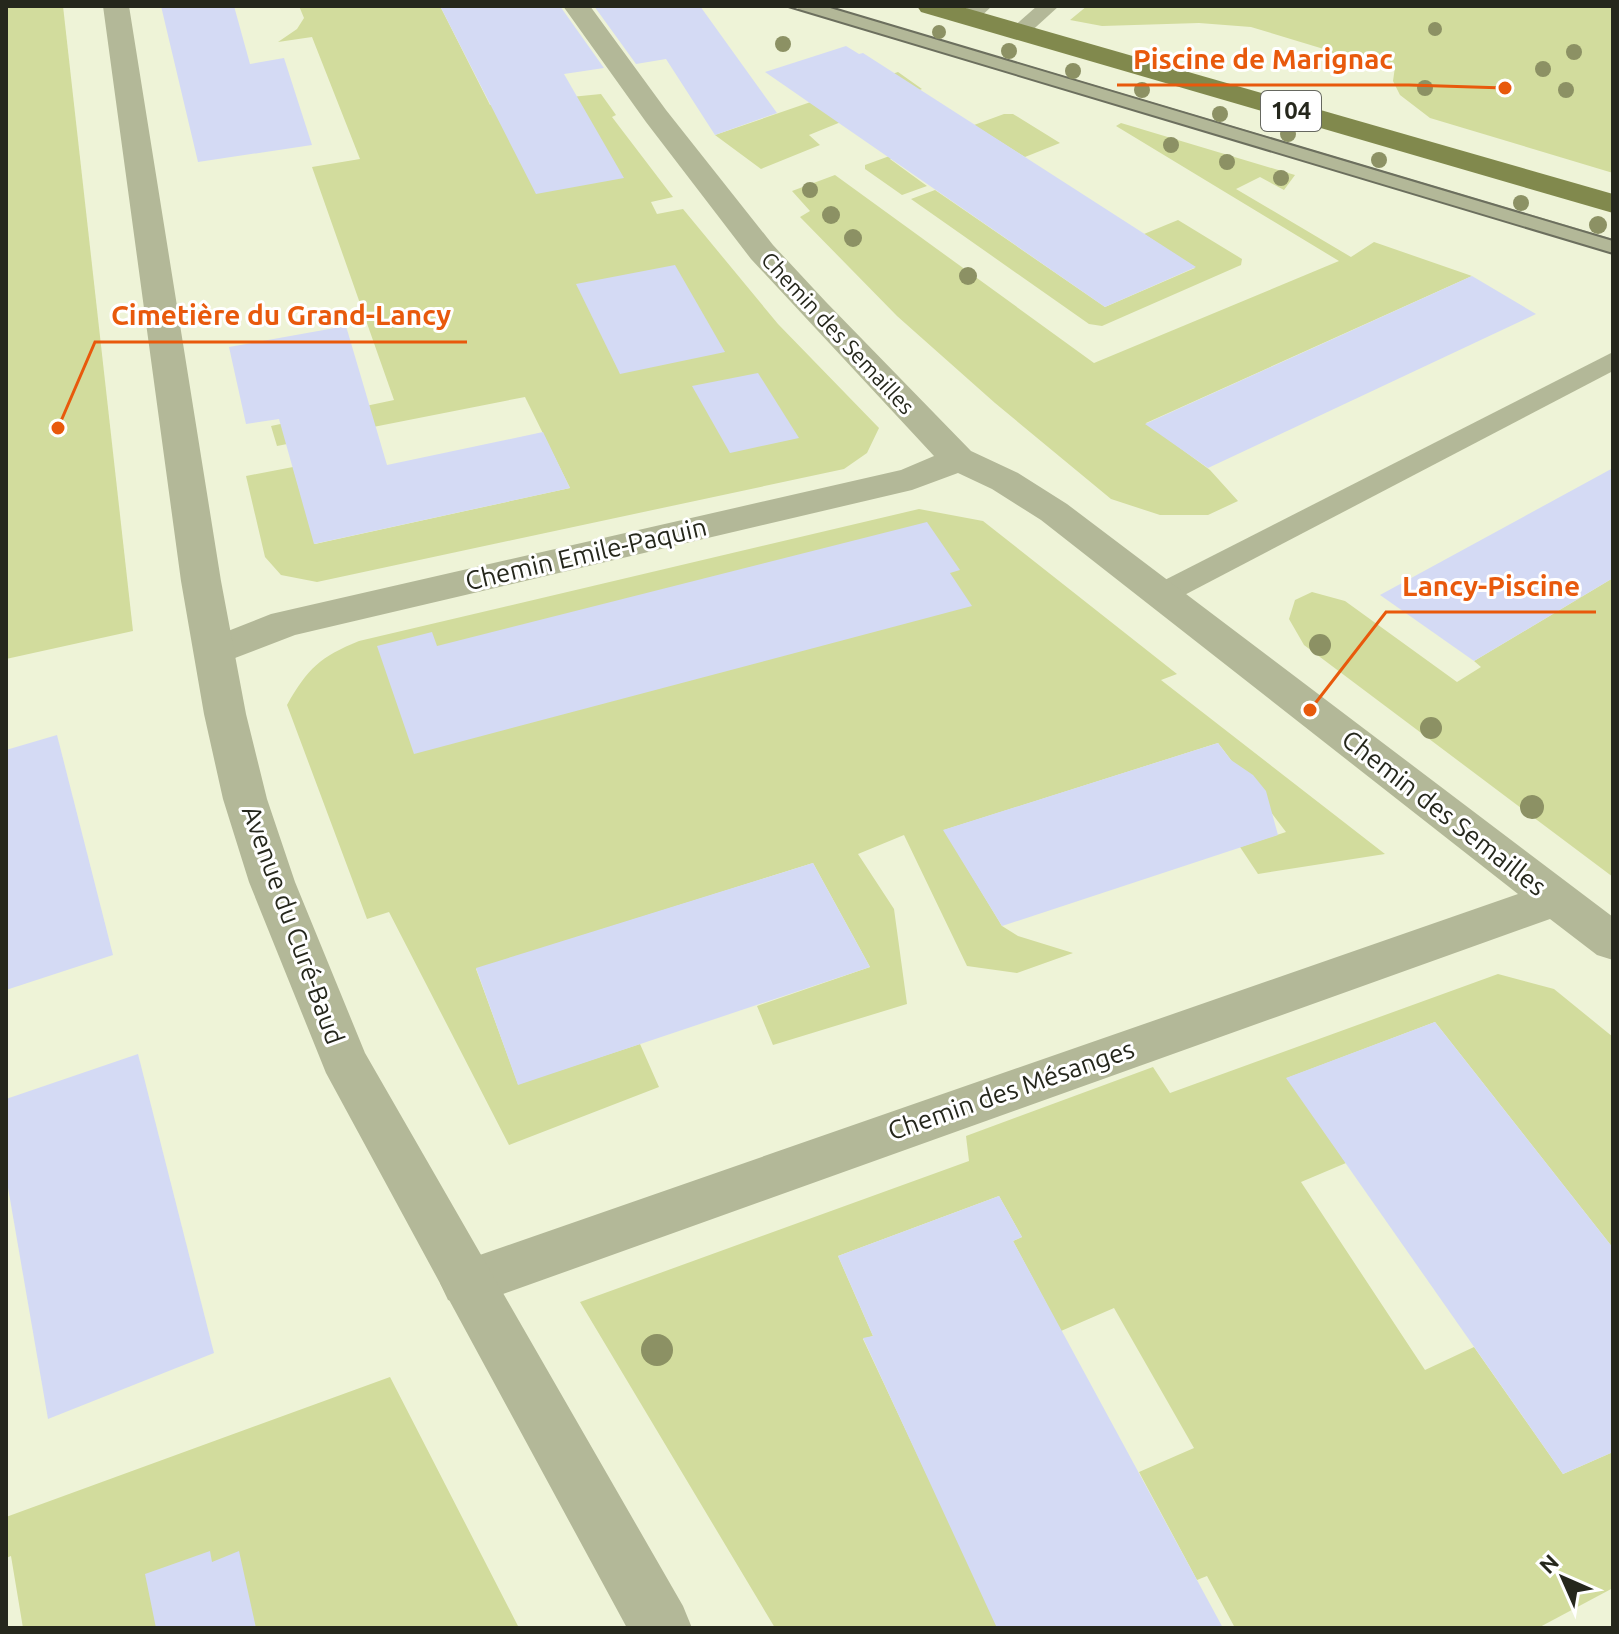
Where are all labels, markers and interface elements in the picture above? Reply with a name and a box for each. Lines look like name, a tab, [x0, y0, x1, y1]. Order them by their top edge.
callout: Piscine de Marignac	[1117, 33, 1409, 85]
text: Piscine de Marignac	[1133, 43, 1393, 74]
road number: 104	[1261, 91, 1321, 131]
street label: Chemin des Semailles	[757, 247, 920, 419]
callout: Cimetière du Grand-Lancy	[95, 290, 467, 342]
text: Cimetière du Grand-Lancy	[111, 299, 451, 330]
street label: Chemin Emile-Paquin	[462, 512, 709, 595]
callout: Lancy-Piscine	[1386, 560, 1596, 612]
text: Lancy-Piscine	[1402, 570, 1580, 601]
street label: Chemin des Semailles	[1337, 724, 1552, 901]
street label: Avenue du Curé-Baud	[237, 802, 350, 1048]
street label: Chemin des Mésanges	[884, 1034, 1138, 1145]
north arrow	[1523, 1538, 1603, 1618]
text: N	[1534, 1549, 1563, 1578]

